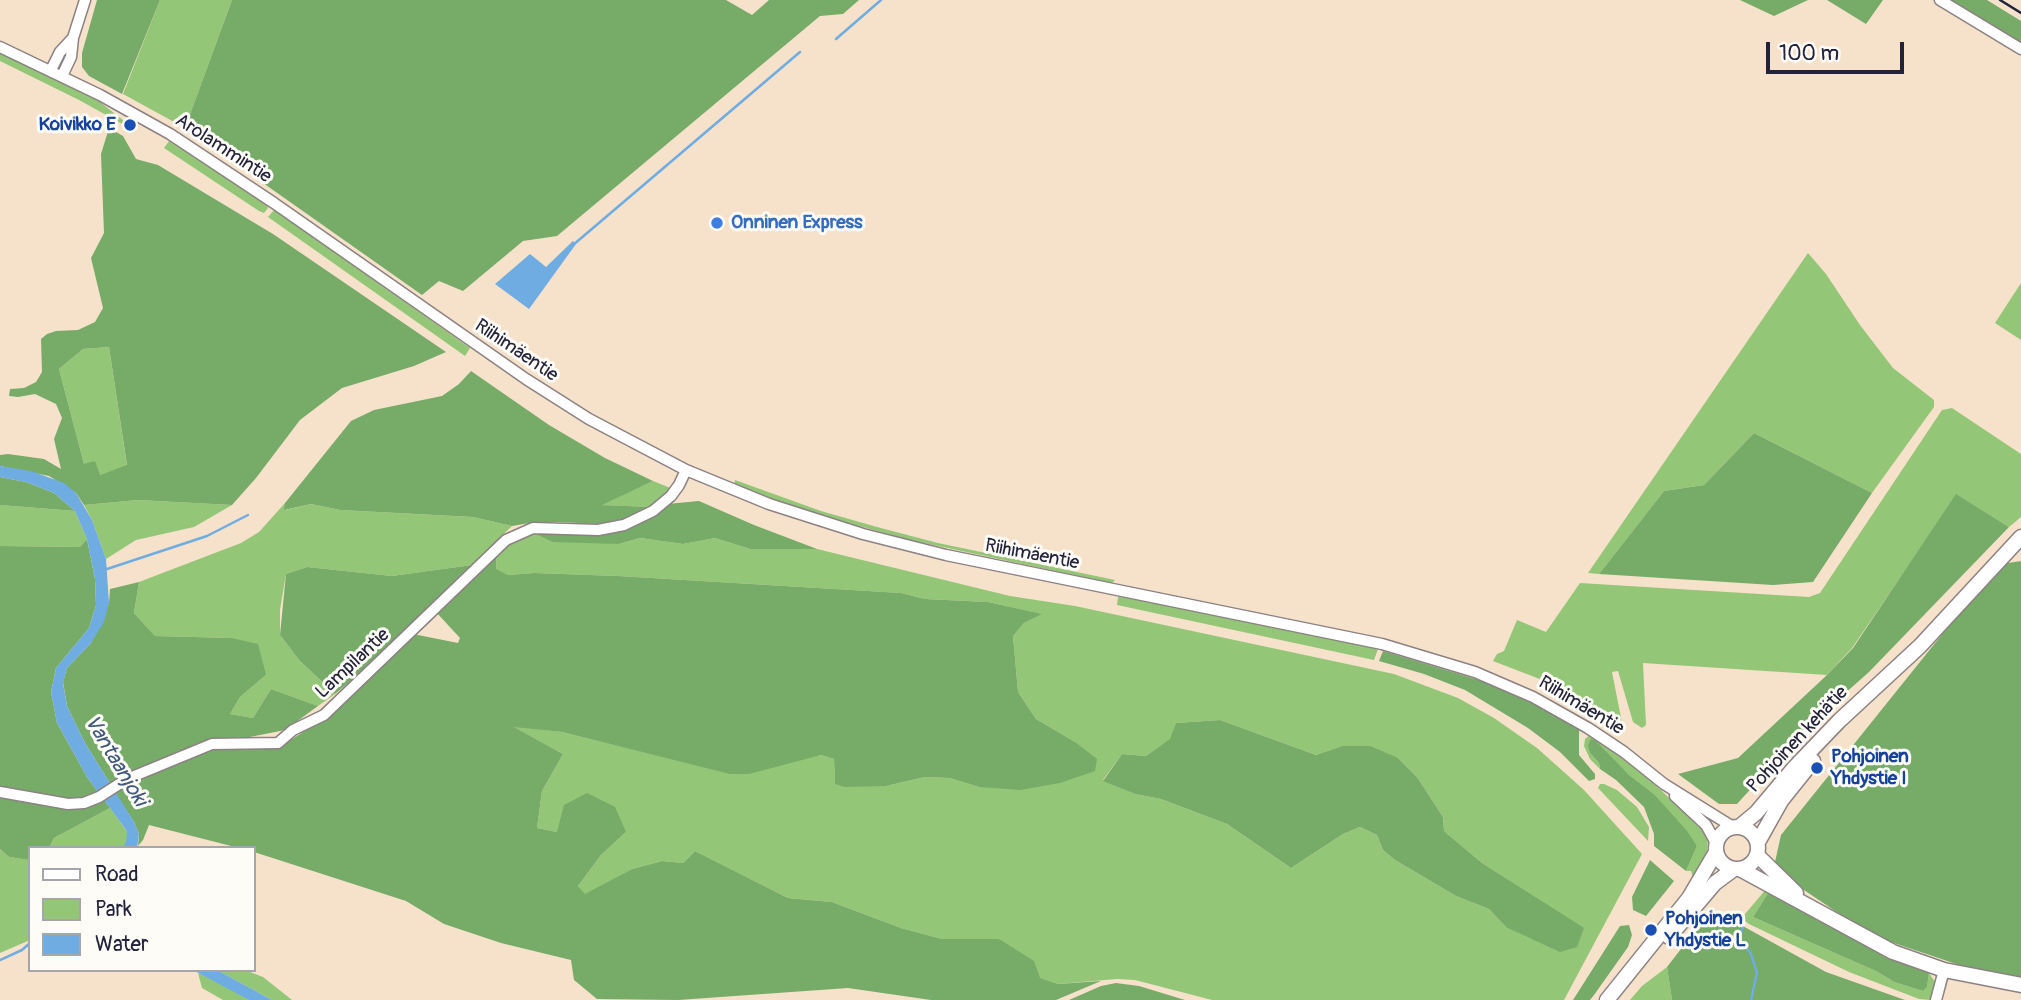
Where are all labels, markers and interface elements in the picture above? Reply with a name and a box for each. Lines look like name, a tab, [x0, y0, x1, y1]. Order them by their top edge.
scale bar	[1769, 28, 1907, 72]
text: 100 m	[1779, 40, 1839, 67]
street label: Arolammintie	[171, 109, 275, 189]
place label: Koivikko E	[38, 114, 116, 136]
marker: Koivikko E	[122, 117, 138, 133]
place label: Onninen Express	[731, 212, 863, 234]
marker: Onninen Express	[709, 215, 725, 231]
street label: Riihimäentie	[470, 315, 562, 387]
street label: Riihimäentie	[983, 535, 1081, 575]
street label: Lampilantie	[311, 624, 395, 704]
street label: Riihimäentie	[1534, 672, 1628, 740]
street label: Pohjoinen kehätie	[1743, 682, 1853, 798]
water label: Vantaanjoki	[78, 711, 152, 811]
place label: Pohjoinen Yhdystie I	[1831, 746, 1909, 790]
marker: Pohjoinen Yhdystie I	[1809, 760, 1825, 776]
legend	[28, 846, 256, 972]
text: Road	[95, 861, 139, 888]
text: Park	[95, 896, 132, 923]
place label: Pohjoinen Yhdystie L	[1665, 908, 1746, 952]
marker: Pohjoinen Yhdystie L	[1643, 922, 1659, 938]
text: Water	[95, 931, 148, 958]

